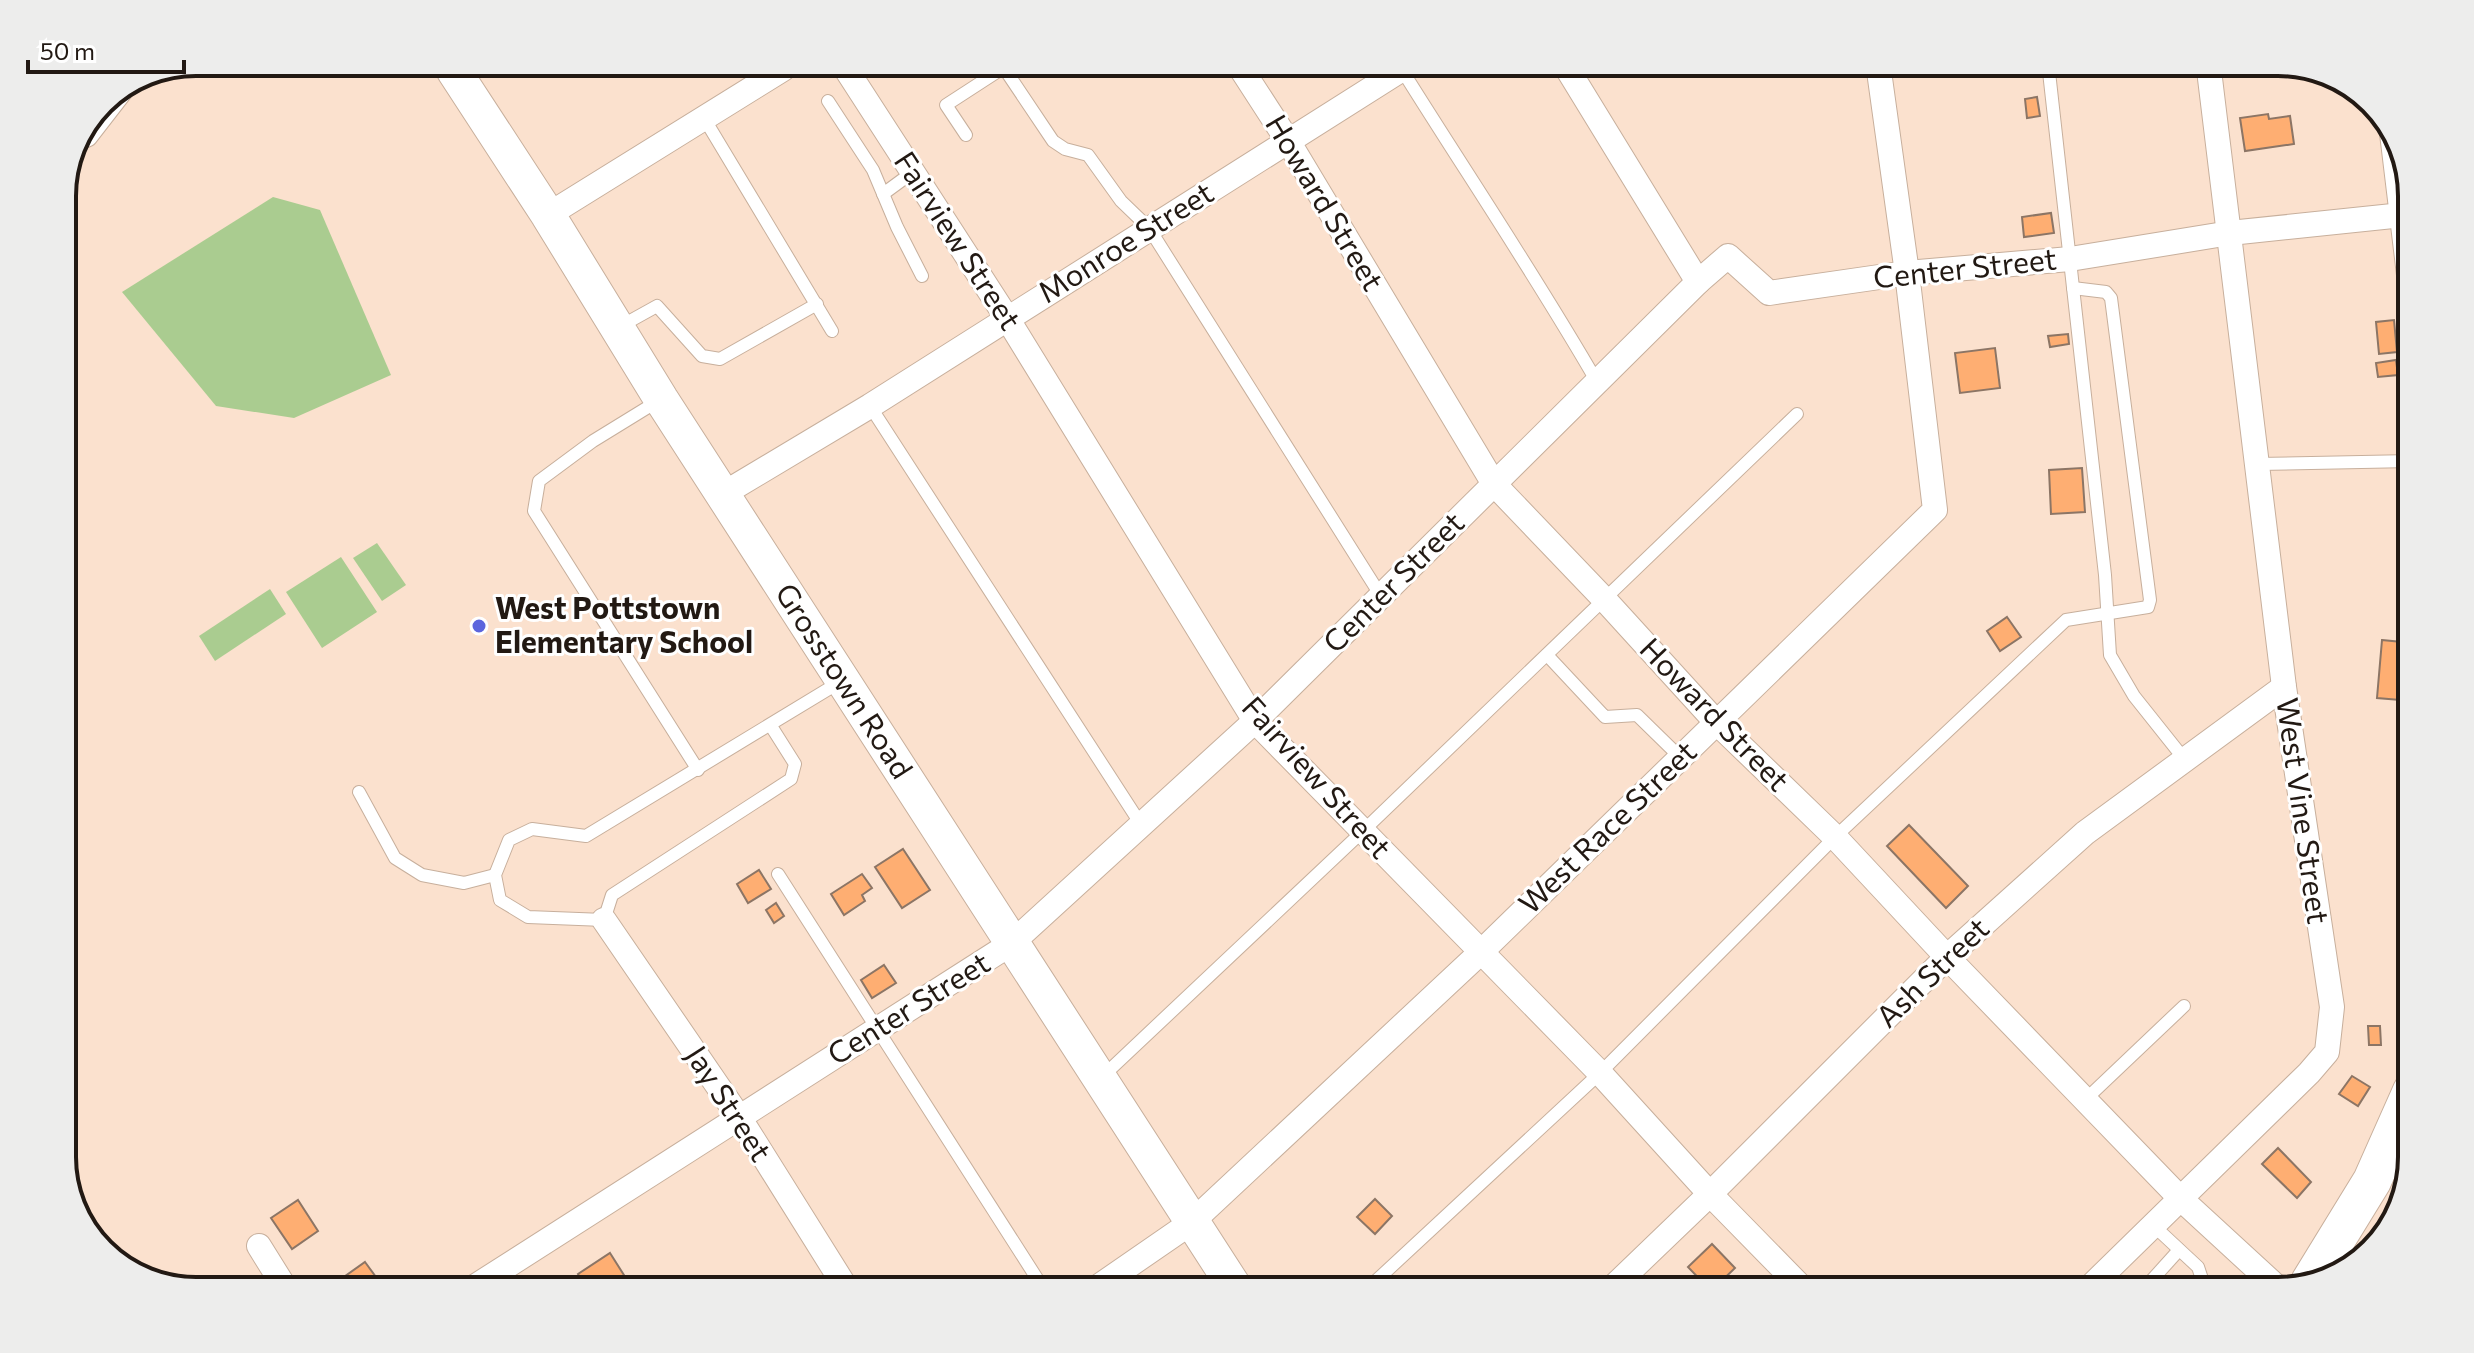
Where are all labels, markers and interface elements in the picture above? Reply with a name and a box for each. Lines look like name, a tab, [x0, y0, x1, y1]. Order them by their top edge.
scale bar	[28, 24, 184, 74]
text: 50 m	[40, 36, 95, 65]
street label: Howard Street	[1259, 107, 1393, 296]
street label: Fairview Street	[888, 144, 1030, 336]
street label: Monroe Street	[1030, 172, 1219, 309]
street label: Center Street	[1871, 238, 2058, 295]
street label: Center Street	[1314, 503, 1470, 659]
street label: Grosstown Road	[769, 576, 922, 784]
place label: West Pottstown Elementary School	[495, 588, 753, 659]
marker: West Pottstown Elementary School	[470, 617, 488, 635]
street label: Howard Street	[1634, 629, 1798, 798]
street label: Fairview Street	[1235, 688, 1400, 865]
street label: West Vine Street	[2270, 695, 2339, 926]
street label: West Race Street	[1510, 732, 1703, 920]
street label: Ash Street	[1867, 909, 1995, 1034]
street label: Center Street	[820, 942, 995, 1071]
street label: Jay Street	[679, 1038, 781, 1167]

